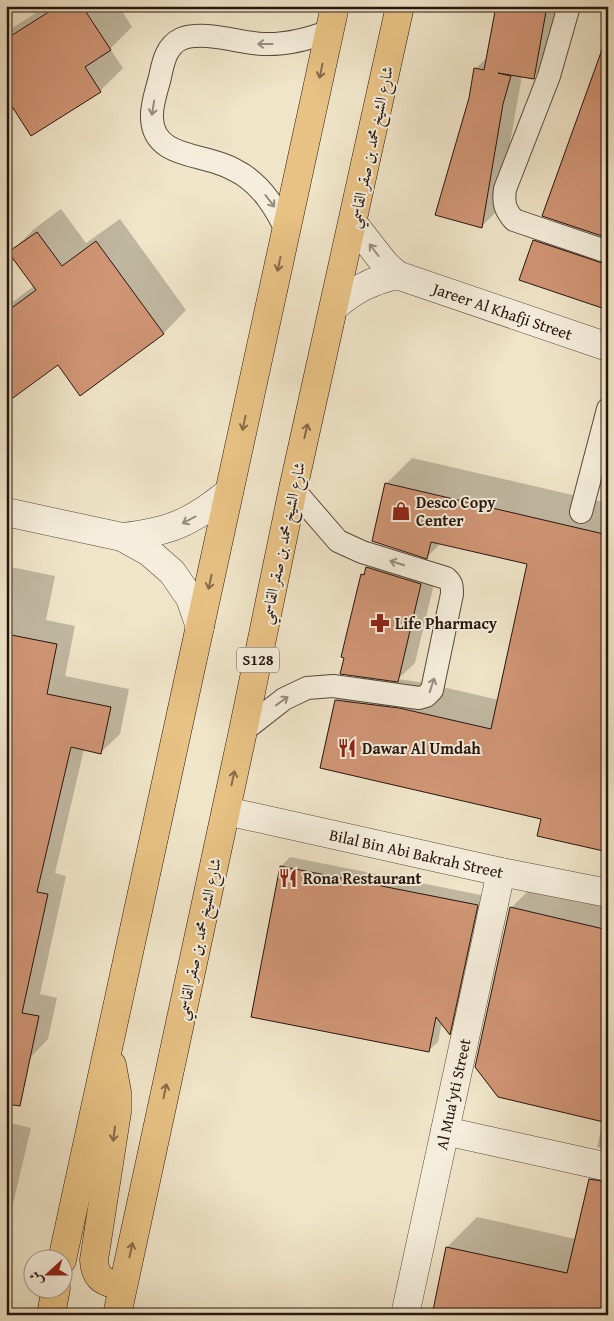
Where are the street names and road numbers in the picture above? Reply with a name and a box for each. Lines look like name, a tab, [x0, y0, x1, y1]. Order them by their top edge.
street label: شارع الشيخ محمد بن صقر القاسمي	[341, 64, 403, 231]
street label: Jareer Al Khafji Street	[428, 276, 576, 346]
street label: شارع الشيخ محمد بن صقر القاسمي	[253, 460, 315, 627]
road number: S128	[237, 648, 279, 672]
street label: Bilal Bin Abi Bakrah Street	[327, 822, 506, 884]
street label: شارع الشيخ محمد بن صقر القاسمي	[169, 856, 231, 1023]
street label: Al Mua'yti Street	[429, 1036, 477, 1152]

